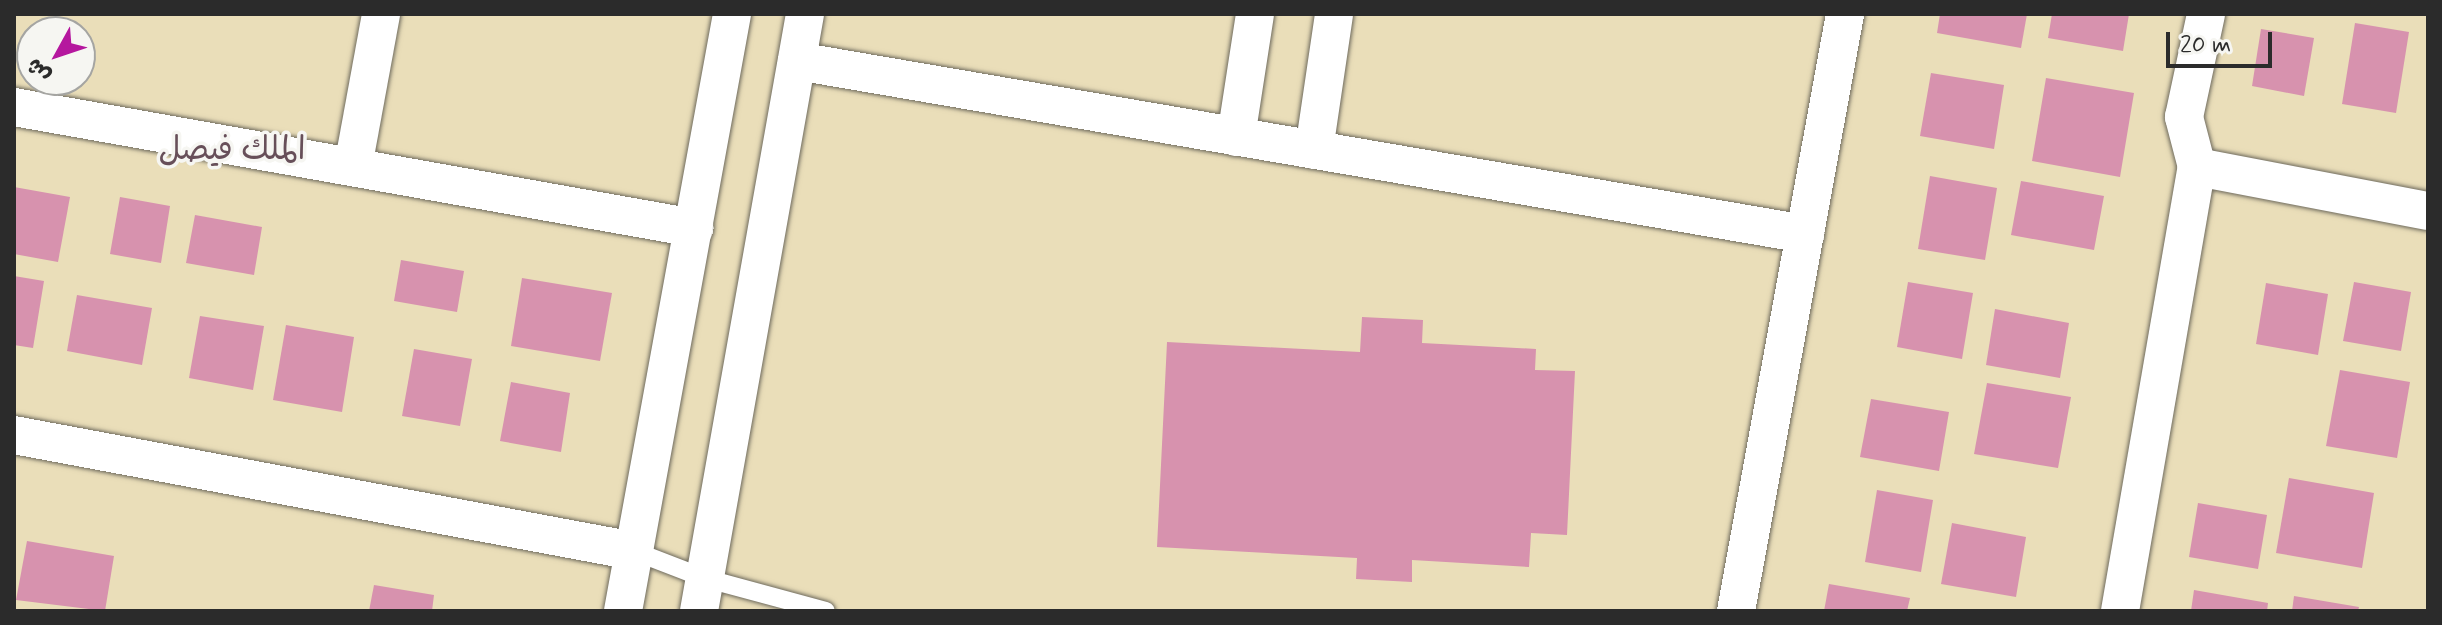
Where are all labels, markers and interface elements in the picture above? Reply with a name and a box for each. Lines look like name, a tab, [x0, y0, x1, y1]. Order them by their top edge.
north arrow	[16, 16, 96, 96]
scale bar	[2170, 16, 2276, 66]
text: 20 m	[2180, 30, 2231, 61]
text: ش	[21, 52, 58, 88]
district label: الملك فيصل	[158, 131, 306, 169]

